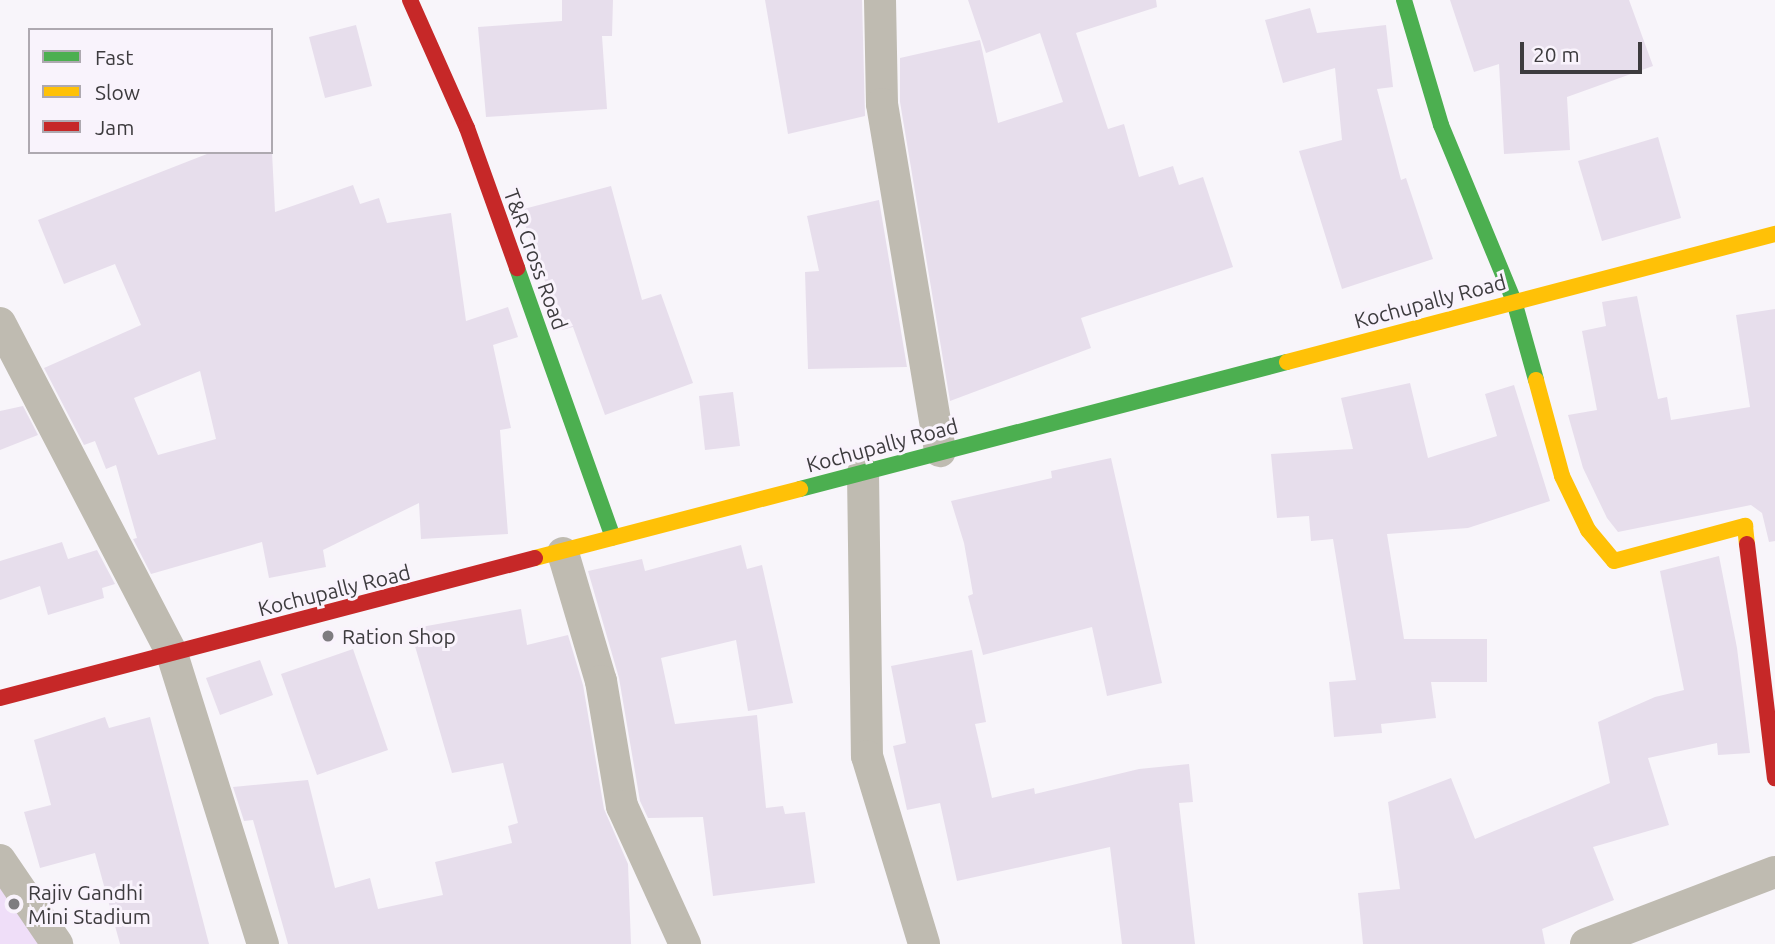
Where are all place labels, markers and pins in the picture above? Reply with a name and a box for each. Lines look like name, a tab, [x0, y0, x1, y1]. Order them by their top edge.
place label: Ration Shop	[342, 623, 456, 649]
marker: Ration Shop	[320, 628, 336, 644]
place label: Rajiv Gandhi Mini Stadium	[28, 879, 151, 929]
marker: Rajiv Gandhi Mini Stadium	[6, 896, 22, 912]

